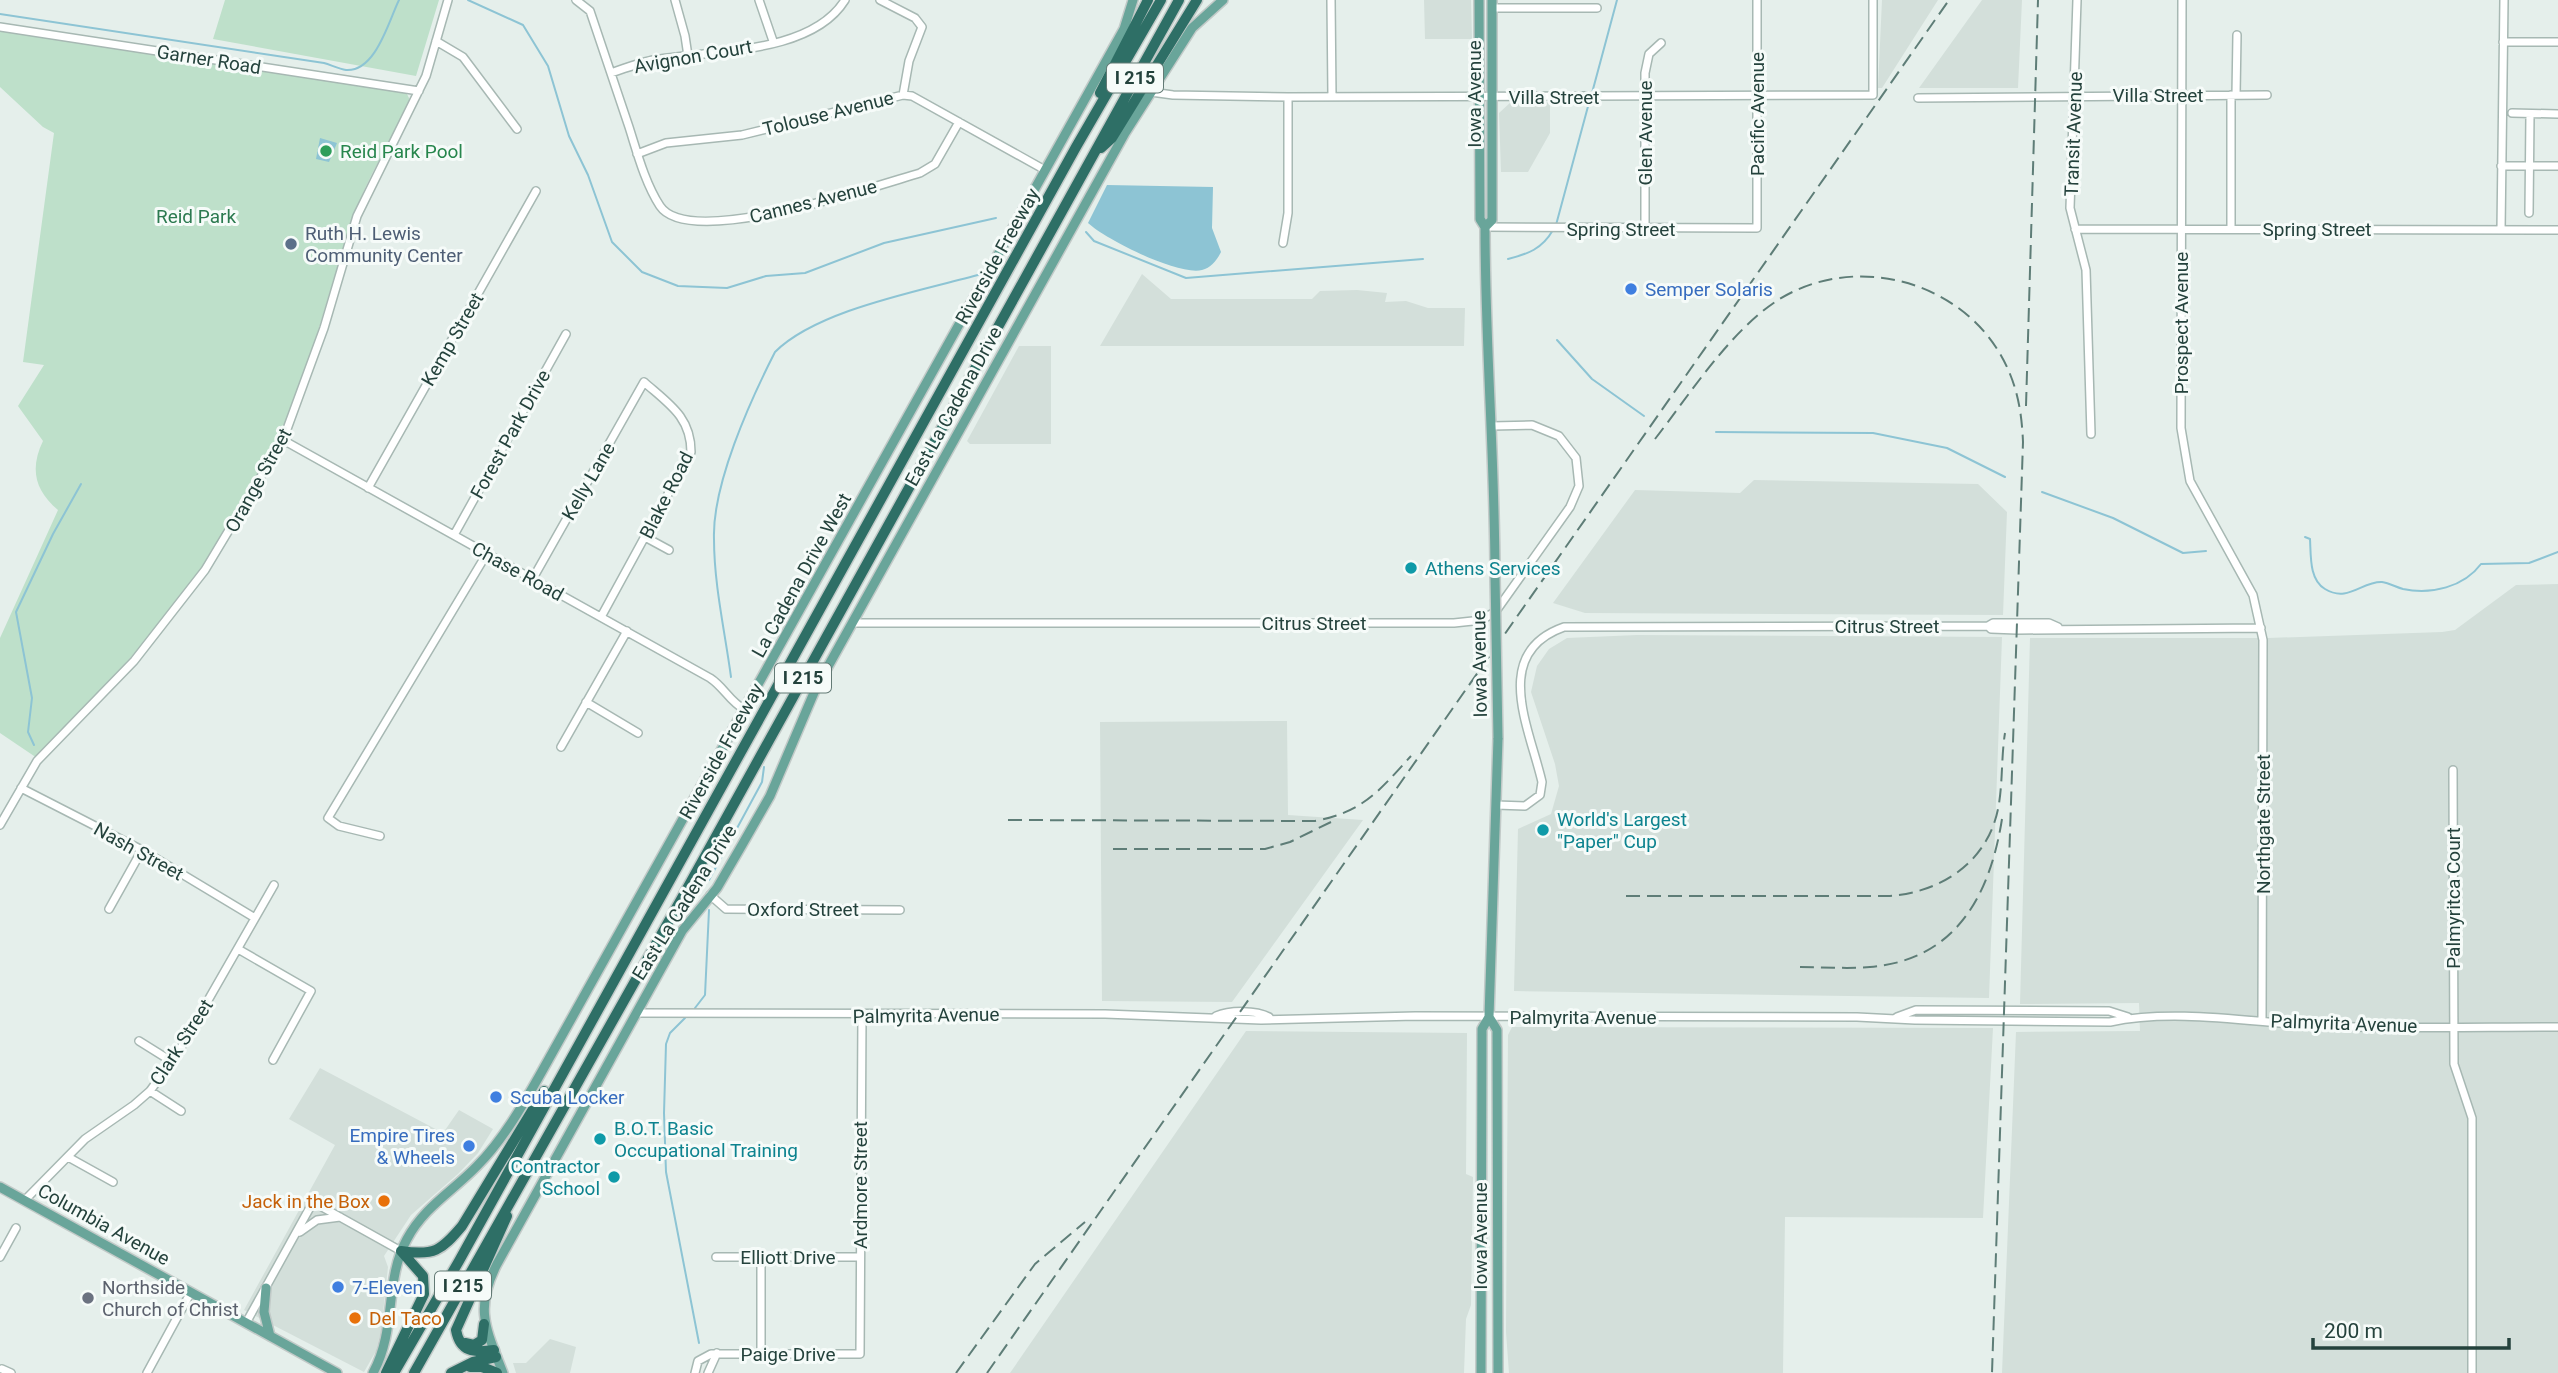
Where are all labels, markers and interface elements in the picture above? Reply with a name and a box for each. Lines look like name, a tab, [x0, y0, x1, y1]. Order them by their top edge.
street label: Avignon Court	[632, 35, 754, 78]
street label: Garner Road	[155, 40, 263, 79]
street label: Iowa Avenue	[1463, 40, 1486, 148]
street label: Pacific Avenue	[1746, 52, 1769, 176]
road number: I 215	[1107, 64, 1163, 92]
street label: Transit Avenue	[2060, 71, 2087, 197]
street label: Glen Avenue	[1634, 81, 1657, 185]
street label: Villa Street	[2112, 84, 2204, 107]
street label: Tolouse Avenue	[760, 86, 896, 141]
street label: Villa Street	[1508, 86, 1600, 109]
place label: Reid Park Pool	[340, 140, 463, 163]
marker: Reid Park Pool	[318, 143, 334, 159]
street label: Cannes Avenue	[747, 175, 879, 228]
street label: Riverside Freeway	[951, 184, 1044, 328]
park label: Reid Park	[156, 205, 236, 228]
street label: Spring Street	[1566, 218, 1676, 241]
street label: Spring Street	[2262, 218, 2372, 241]
place label: Ruth H. Lewis Community Center	[305, 222, 463, 267]
marker: Ruth H. Lewis Community Center	[283, 236, 299, 252]
street label: Prospect Avenue	[2170, 252, 2193, 394]
place label: Semper Solaris	[1645, 278, 1773, 301]
marker: Semper Solaris	[1623, 281, 1639, 297]
street label: Kemp Street	[416, 288, 488, 390]
street label: East La Cadena Drive	[900, 322, 1007, 490]
street label: Forest Park Drive	[465, 366, 555, 503]
street label: Orange Street	[220, 424, 297, 536]
street label: Kelly Lane	[557, 438, 620, 524]
street label: Blake Road	[635, 448, 698, 543]
street label: La Cadena Drive West	[747, 489, 856, 661]
street label: Chase Road	[468, 537, 568, 606]
place label: Athens Services	[1425, 557, 1561, 580]
marker: Athens Services	[1403, 560, 1419, 576]
street label: Iowa Avenue	[1467, 610, 1492, 718]
street label: Citrus Street	[1262, 612, 1366, 635]
street label: Citrus Street	[1835, 615, 1939, 638]
road number: I 215	[775, 664, 831, 692]
street label: Riverside Freeway	[675, 679, 768, 823]
street label: Northgate Street	[2252, 754, 2275, 894]
place label: World's Largest "Paper" Cup	[1557, 808, 1687, 853]
street label: Nash Street	[90, 817, 188, 885]
street label: East La Cadena Drive	[627, 820, 742, 984]
marker: World's Largest "Paper" Cup	[1535, 822, 1551, 838]
street label: Palmyritca Court	[2442, 827, 2465, 969]
street label: Oxford Street	[747, 898, 859, 921]
street label: Clark Street	[145, 995, 218, 1090]
street label: Palmyrita Avenue	[852, 1003, 1000, 1028]
street label: Palmyrita Avenue	[1510, 1006, 1656, 1029]
street label: Palmyrita Avenue	[2270, 1009, 2418, 1038]
place label: Scuba Locker	[510, 1086, 625, 1109]
marker: Scuba Locker	[488, 1089, 504, 1105]
place label: B.O.T. Basic Occupational Training	[614, 1117, 798, 1162]
street label: Ardmore Street	[849, 1121, 872, 1249]
place label: Empire Tires & Wheels	[349, 1124, 455, 1169]
marker: B.O.T. Basic Occupational Training	[592, 1131, 608, 1147]
marker: Empire Tires & Wheels	[461, 1138, 477, 1154]
place label: Contractor School	[510, 1155, 601, 1200]
marker: Contractor School	[606, 1169, 622, 1185]
street label: Columbia Avenue	[34, 1179, 174, 1270]
street label: Iowa Avenue	[1469, 1182, 1492, 1290]
place label: Jack in the Box	[242, 1190, 371, 1213]
marker: Jack in the Box	[376, 1193, 392, 1209]
street label: Elliott Drive	[740, 1246, 836, 1269]
road number: I 215	[435, 1272, 491, 1301]
place label: Northside Church of Christ	[102, 1276, 239, 1321]
place label: 7-Eleven	[352, 1276, 423, 1299]
marker: 7-Eleven	[330, 1279, 346, 1295]
marker: Northside Church of Christ	[80, 1290, 96, 1306]
scale bar	[2313, 1306, 2509, 1350]
place label: Del Taco	[369, 1307, 442, 1330]
marker: Del Taco	[347, 1310, 363, 1326]
text: 200 m	[2324, 1319, 2383, 1343]
street label: Paige Drive	[741, 1343, 835, 1366]

